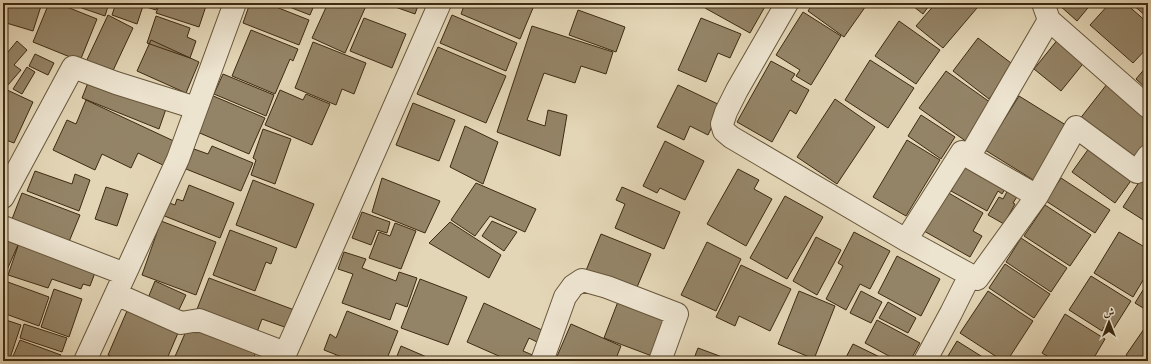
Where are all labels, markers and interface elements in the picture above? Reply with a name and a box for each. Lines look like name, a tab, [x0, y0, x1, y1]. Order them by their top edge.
north arrow	[1089, 302, 1129, 342]
text: ش	[1104, 305, 1115, 320]

